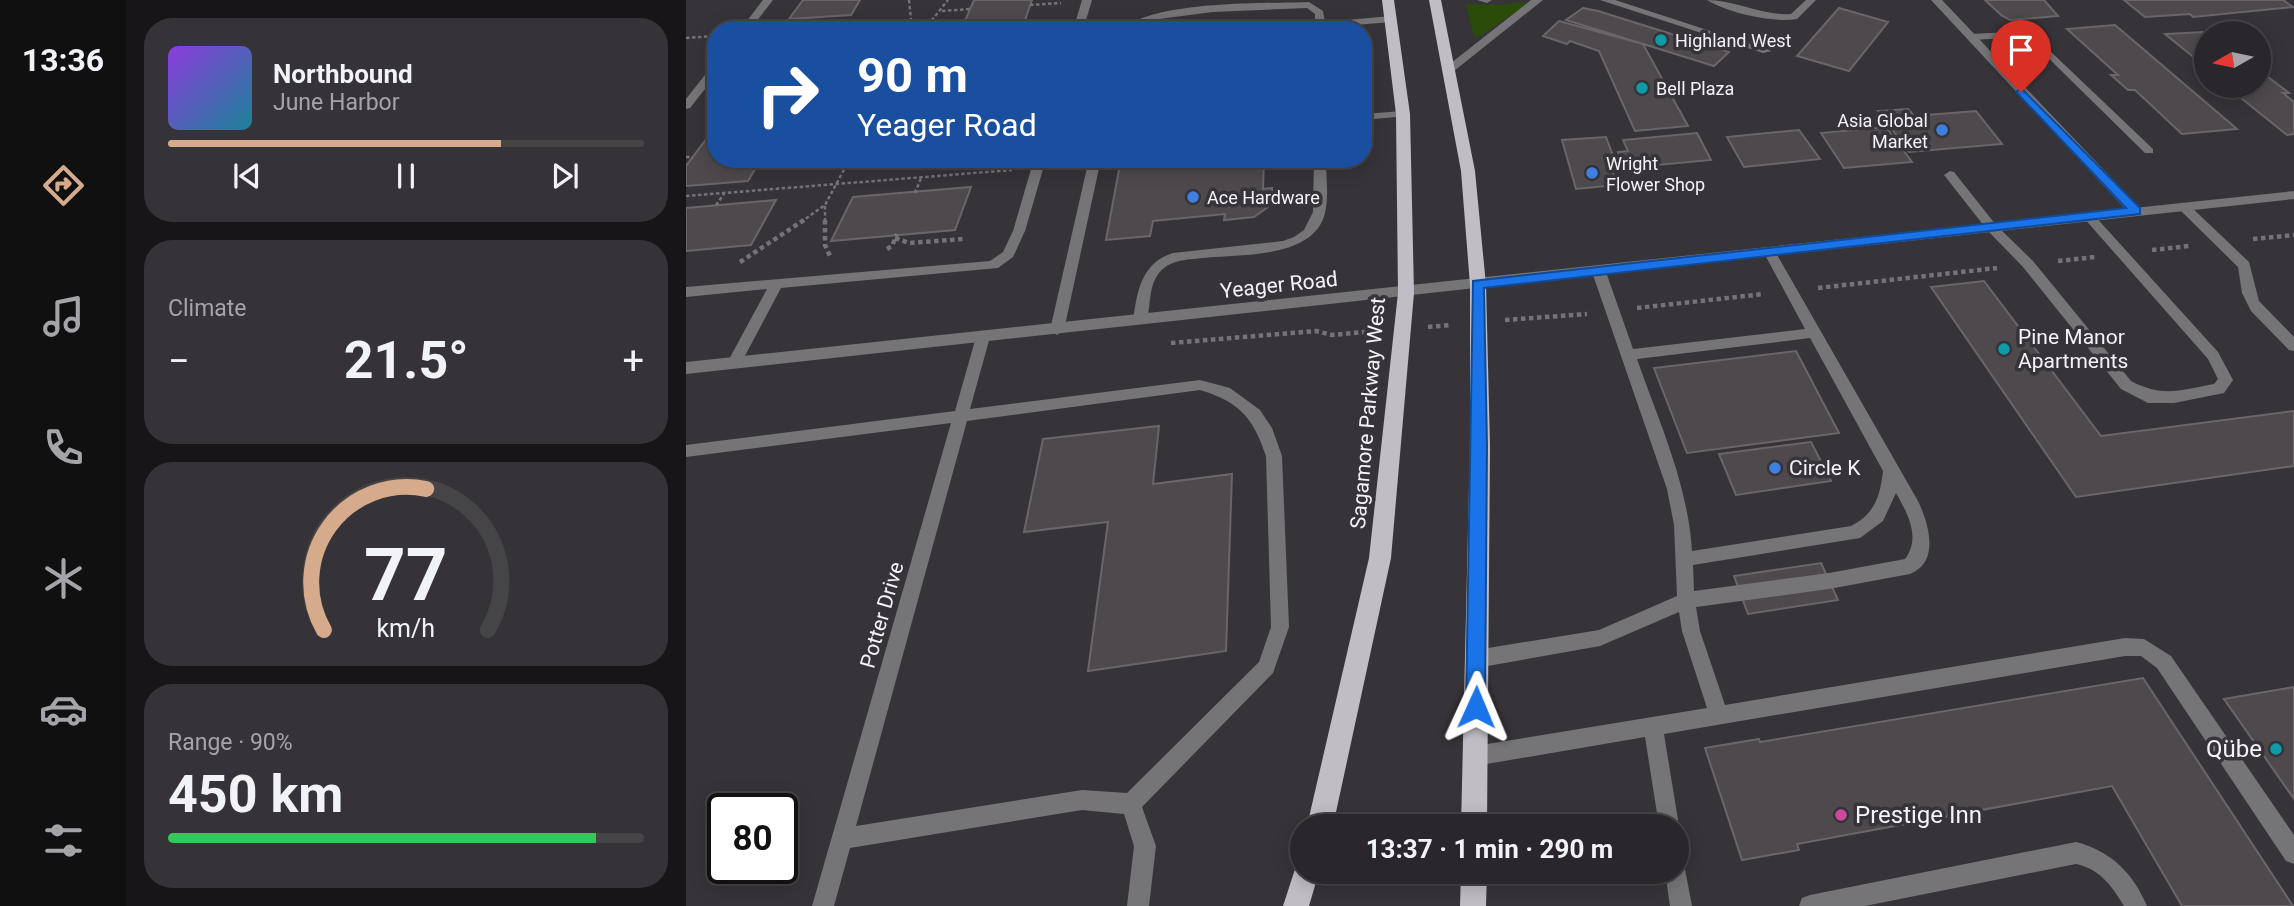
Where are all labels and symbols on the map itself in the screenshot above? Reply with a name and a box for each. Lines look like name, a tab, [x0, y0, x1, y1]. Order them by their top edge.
pin	[1991, 20, 2051, 92]
north arrow	[2194, 21, 2272, 98]
place label: Highland West	[1675, 30, 1791, 51]
marker: Highland West	[1653, 32, 1669, 48]
place label: Bell Plaza	[1656, 78, 1734, 99]
marker: Bell Plaza	[1634, 80, 1650, 96]
place label: Asia Global Market	[1837, 110, 1928, 152]
marker: Asia Global Market	[1934, 122, 1950, 138]
place label: Wright Flower Shop	[1606, 153, 1705, 195]
marker: Wright Flower Shop	[1584, 165, 1600, 181]
place label: Ace Hardware	[1207, 187, 1320, 208]
marker: Ace Hardware	[1185, 189, 1201, 205]
street label: Yeager Road	[1219, 267, 1339, 303]
street label: Sagamore Parkway West	[1346, 296, 1390, 530]
place label: Pine Manor Apartments	[2018, 325, 2128, 373]
marker: Pine Manor Apartments	[1996, 341, 2012, 357]
place label: Circle K	[1789, 456, 1861, 480]
marker: Circle K	[1767, 460, 1783, 476]
street label: Potter Drive	[855, 559, 909, 671]
position arrow	[1439, 670, 1513, 744]
place label: Qübe	[2206, 735, 2262, 763]
marker: Qübe	[2268, 741, 2284, 757]
speed limit sign: 80	[707, 793, 798, 884]
place label: Prestige Inn	[1855, 801, 1982, 829]
marker: Prestige Inn	[1833, 807, 1849, 823]

